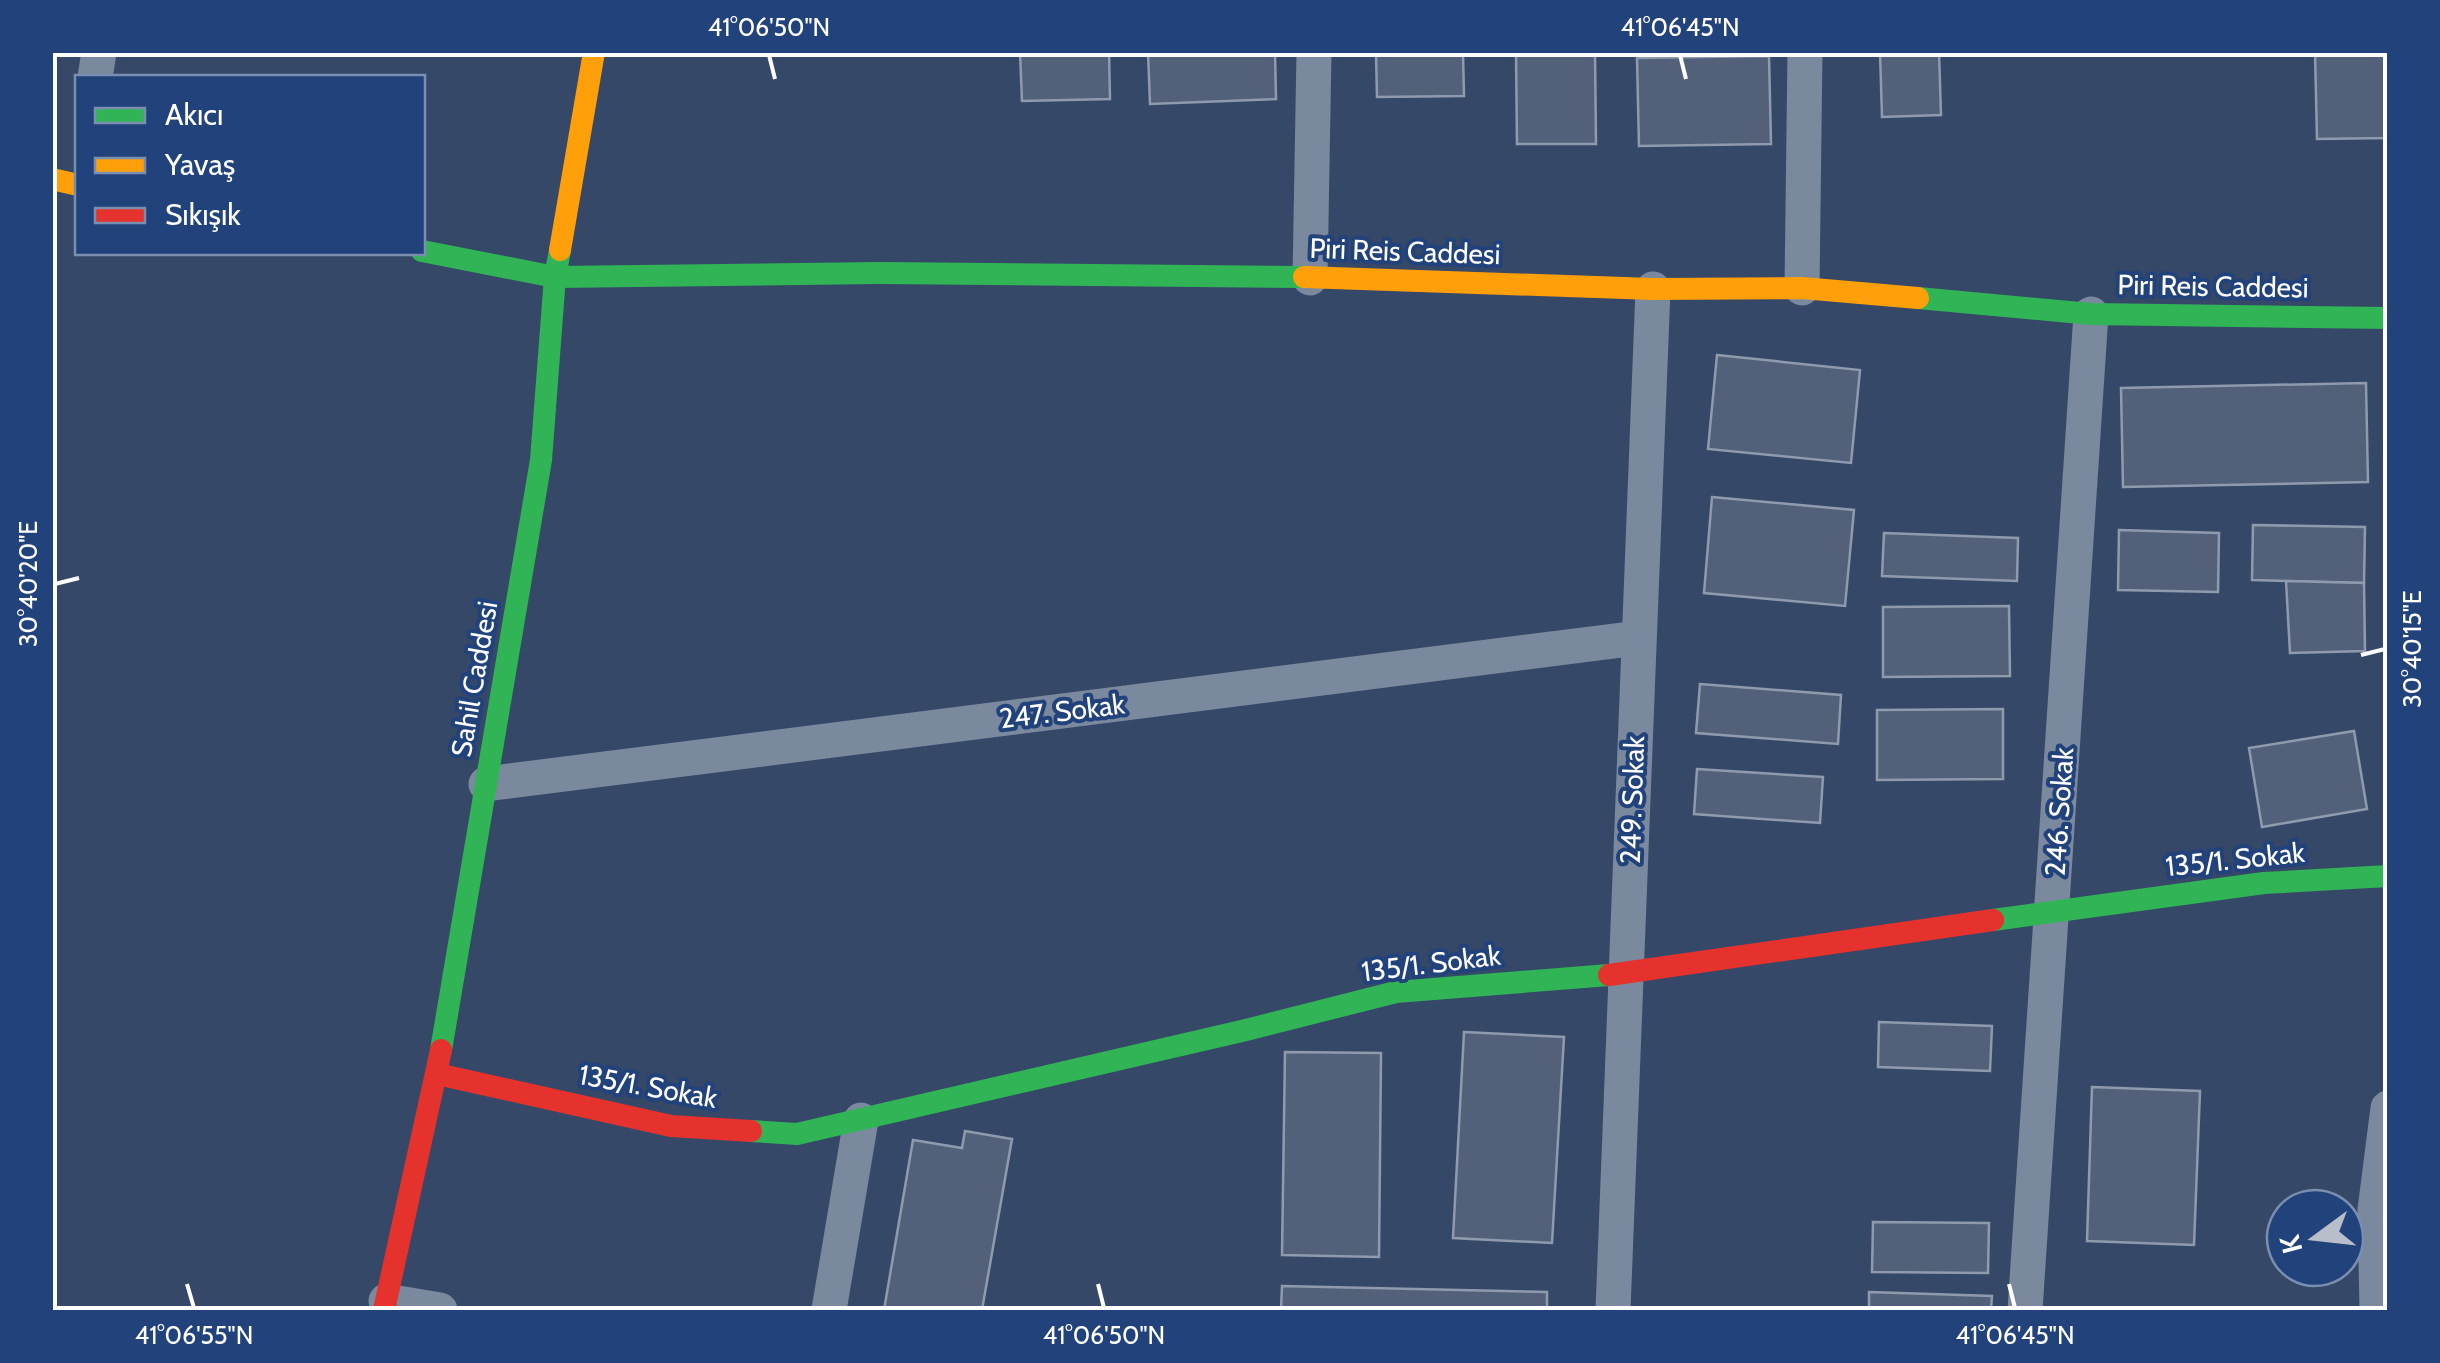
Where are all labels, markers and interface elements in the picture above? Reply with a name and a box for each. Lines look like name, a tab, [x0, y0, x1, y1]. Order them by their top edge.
text: 41°06'50"N	[708, 12, 830, 42]
text: 41°06'45"N	[1621, 12, 1739, 42]
legend	[75, 75, 425, 255]
text: Akıcı	[165, 96, 223, 133]
text: Yavaş	[164, 146, 235, 183]
text: Sıkışık	[165, 196, 241, 233]
street label: Piri Reis Caddesi	[1309, 231, 1501, 271]
street label: Piri Reis Caddesi	[2117, 267, 2309, 305]
text: 30°40'20"E	[13, 521, 43, 647]
text: 30°40'15"E	[2397, 590, 2427, 708]
street label: Sahil Caddesi	[444, 599, 504, 759]
street label: 247. Sokak	[997, 686, 1127, 736]
street label: 249. Sokak	[1613, 735, 1651, 865]
street label: 246. Sokak	[2038, 746, 2080, 878]
street label: 135/1. Sokak	[2164, 835, 2307, 883]
street label: 135/1. Sokak	[1360, 938, 1503, 988]
street label: 135/1. Sokak	[576, 1057, 720, 1115]
north arrow	[2265, 1188, 2365, 1288]
text: K	[2272, 1231, 2310, 1257]
text: 41°06'55"N	[135, 1320, 253, 1350]
text: 41°06'50"N	[1043, 1320, 1165, 1350]
text: 41°06'45"N	[1956, 1320, 2074, 1350]

